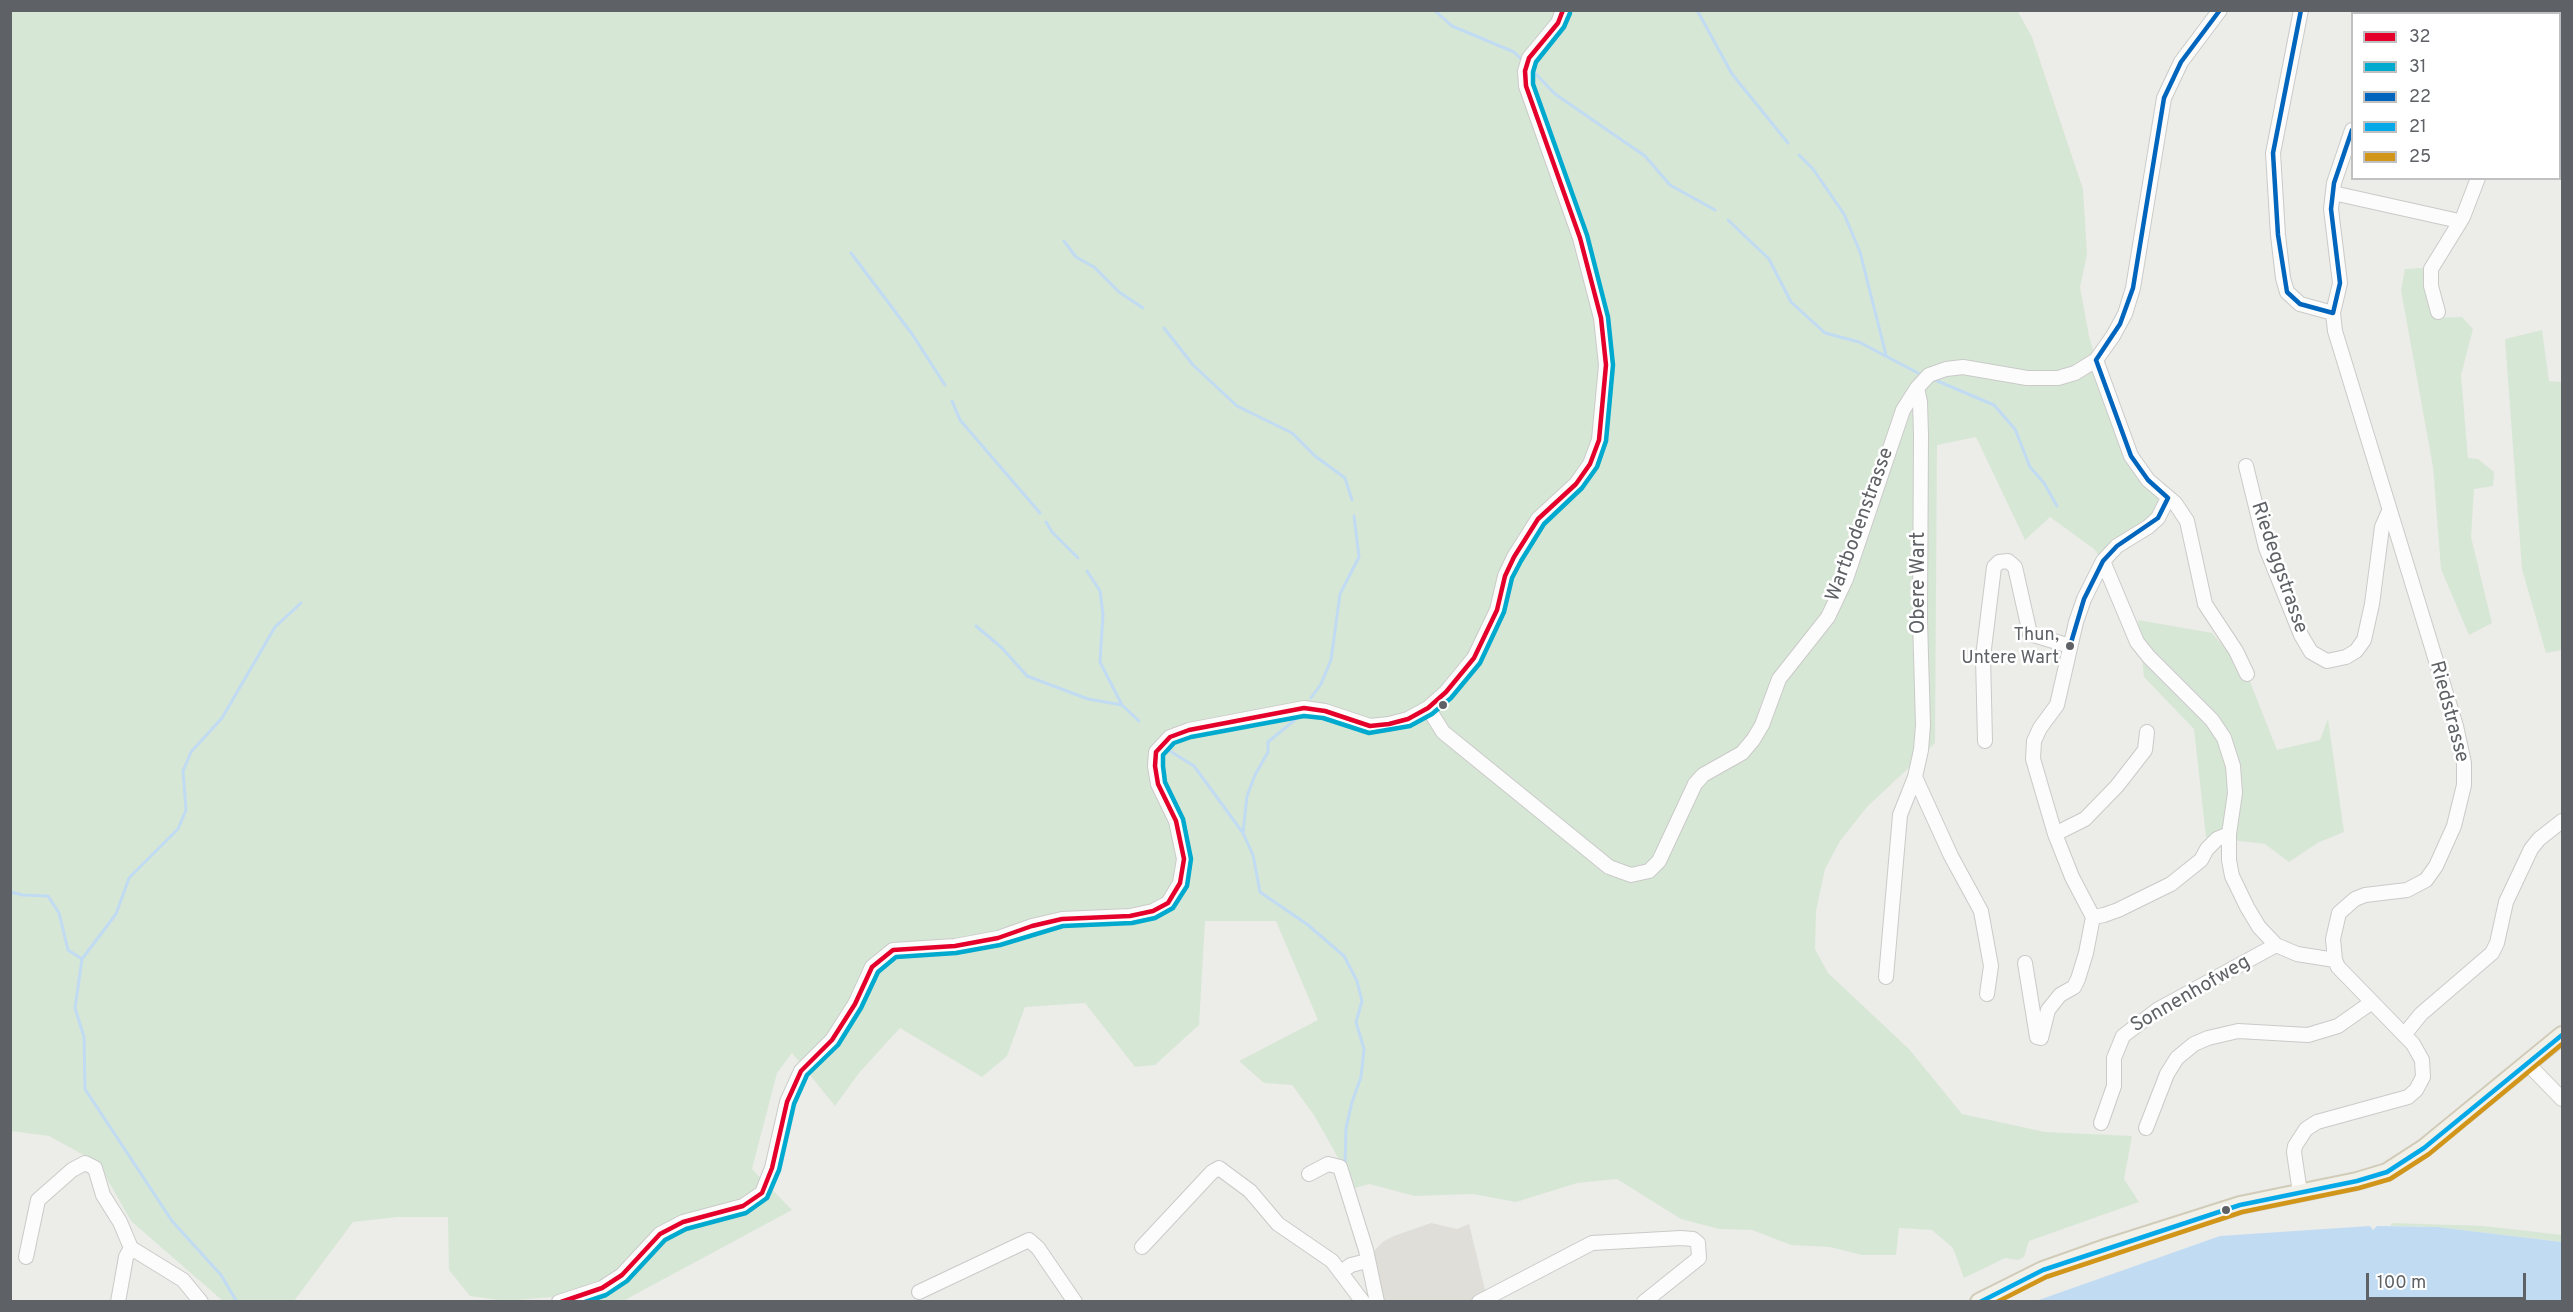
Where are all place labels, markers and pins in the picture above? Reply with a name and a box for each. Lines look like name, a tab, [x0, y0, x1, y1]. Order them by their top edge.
place label: Thun, Untere Wart	[1961, 625, 2059, 668]
marker: Thun, Untere Wart	[2064, 640, 2076, 652]
unlabelled marker	[1437, 699, 1449, 711]
unlabelled marker	[2220, 1204, 2232, 1216]

